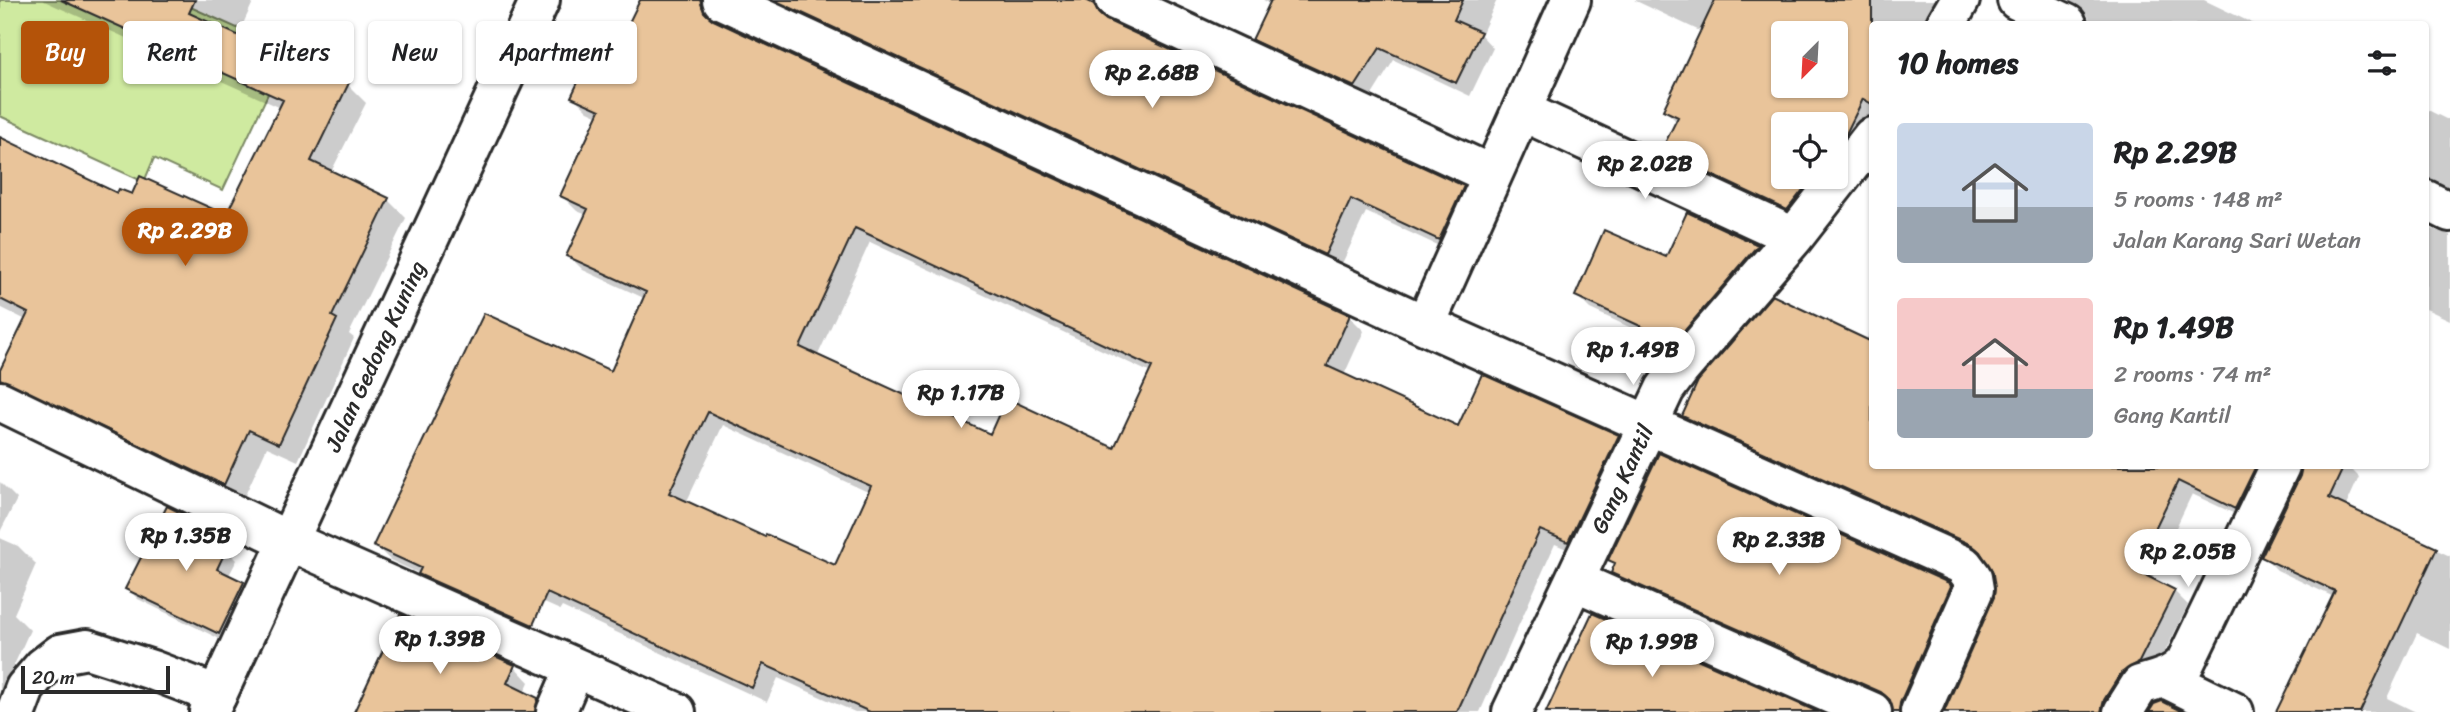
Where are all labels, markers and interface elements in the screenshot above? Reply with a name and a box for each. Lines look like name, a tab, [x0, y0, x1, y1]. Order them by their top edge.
chip: Buy	[21, 21, 109, 84]
chip: Rent	[123, 21, 222, 84]
chip: Filters	[236, 21, 354, 84]
chip: New	[368, 21, 462, 84]
chip: Apartment	[476, 21, 637, 84]
north arrow	[1771, 21, 1848, 98]
map controls	[1771, 21, 1848, 189]
text: 10 homes	[1897, 36, 2018, 90]
icon: filters	[2363, 44, 2401, 82]
pin: Rp 2.68B	[1080, 50, 1224, 110]
text: Rp 2.68B	[1105, 52, 1199, 93]
button: locate	[1771, 112, 1848, 189]
text: Rp 2.29B	[2114, 125, 2237, 179]
pin: Rp 2.02B	[1573, 142, 1717, 201]
text: Rp 2.02B	[1598, 143, 1692, 184]
icon: home	[1953, 151, 2037, 235]
text: 5 rooms · 148 m²	[2114, 179, 2283, 220]
pin: Rp 2.29B	[113, 208, 257, 268]
text: Rp 2.29B	[138, 210, 232, 251]
text: Jalan Karang Sari Wetan	[2114, 220, 2361, 261]
street label: Jalan Gedong Kuning	[313, 253, 438, 460]
text: Rp 1.49B	[2114, 300, 2234, 354]
icon: home	[1953, 326, 2037, 410]
pin: Rp 1.49B	[1561, 328, 1705, 387]
text: Rp 1.49B	[1587, 329, 1679, 370]
text: 2 rooms · 74 m²	[2114, 354, 2271, 395]
pin: Rp 1.17B	[889, 370, 1033, 430]
text: Rp 1.17B	[918, 372, 1004, 413]
text: Gang Kantil	[2114, 395, 2231, 436]
street label: Gang Kantil	[1579, 417, 1666, 541]
pin: Rp 1.35B	[114, 514, 258, 573]
text: Rp 1.35B	[141, 515, 231, 556]
pin: Rp 2.33B	[1707, 518, 1851, 577]
text: Rp 2.33B	[1733, 519, 1825, 560]
pin: Rp 2.05B	[2116, 530, 2260, 589]
text: Rp 2.05B	[2140, 531, 2236, 572]
pin: Rp 1.39B	[368, 616, 512, 676]
text: Rp 1.39B	[395, 618, 485, 659]
pin: Rp 1.99B	[1580, 620, 1724, 679]
text: Rp 1.99B	[1606, 621, 1698, 662]
text: 20 m	[32, 661, 75, 694]
scale bar	[21, 663, 170, 695]

